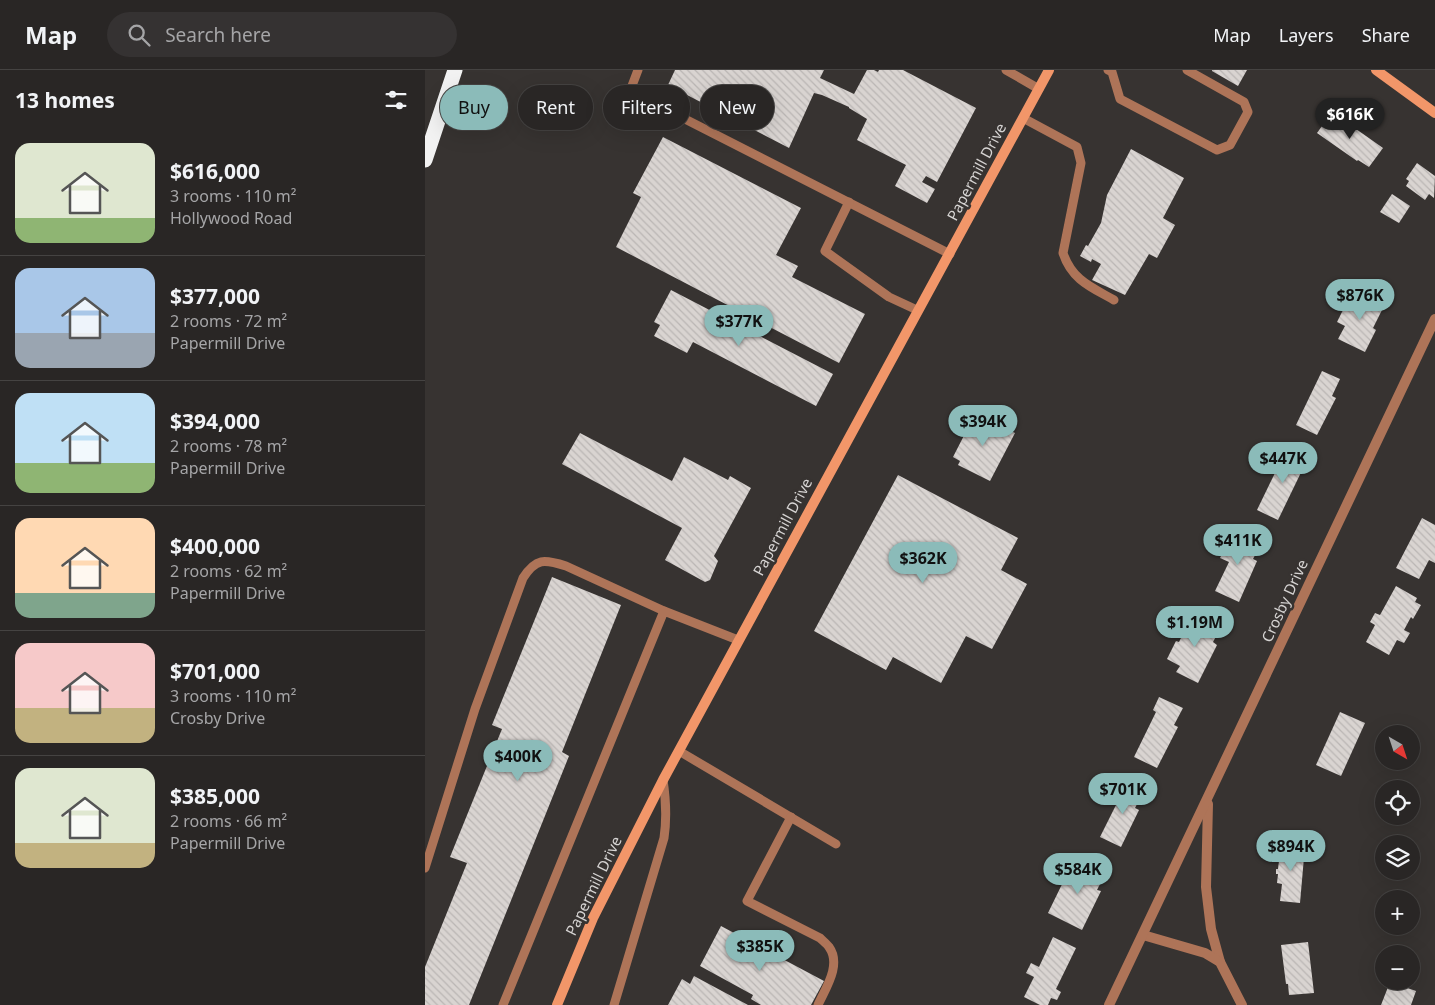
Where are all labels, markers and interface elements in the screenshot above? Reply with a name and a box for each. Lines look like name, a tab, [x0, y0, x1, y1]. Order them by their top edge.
search box	[107, 12, 457, 57]
text: Map	[25, 18, 77, 51]
icon: search	[125, 21, 153, 49]
text: Search here	[165, 22, 271, 48]
text: Map	[1213, 23, 1251, 47]
text: Layers	[1279, 23, 1334, 47]
text: Share	[1362, 23, 1410, 47]
chip: Buy	[440, 85, 508, 130]
chip: Rent	[518, 85, 593, 130]
chip: Filters	[603, 85, 690, 130]
chip: New	[700, 85, 774, 130]
text: 13 homes	[15, 86, 115, 114]
icon: filters	[382, 86, 410, 114]
pin: $616K	[1315, 98, 1385, 140]
text: $616K	[1326, 103, 1374, 125]
street label: Papermill Drive	[942, 119, 1010, 224]
text: $616,000	[170, 157, 260, 185]
icon: home	[55, 163, 115, 223]
text: 3 rooms · 110 m²	[170, 185, 296, 207]
text: Hollywood Road	[170, 207, 292, 229]
pin: $876K	[1325, 278, 1395, 321]
text: $377,000	[170, 282, 260, 310]
text: $876K	[1336, 284, 1384, 306]
icon: home	[55, 288, 115, 348]
pin: $377K	[704, 304, 774, 347]
text: 2 rooms · 72 m²	[170, 310, 287, 332]
text: $377K	[715, 310, 763, 332]
text: Papermill Drive	[170, 332, 285, 354]
pin: $394K	[948, 404, 1018, 447]
text: $394,000	[170, 407, 260, 435]
text: $394K	[959, 410, 1007, 432]
icon: home	[55, 413, 115, 473]
text: 2 rooms · 78 m²	[170, 435, 287, 457]
pin: $447K	[1248, 442, 1318, 484]
text: $447K	[1259, 447, 1307, 469]
text: Papermill Drive	[170, 457, 285, 479]
street label: Papermill Drive	[748, 474, 816, 579]
pin: $411K	[1203, 524, 1273, 566]
text: $411K	[1214, 529, 1262, 551]
text: $400,000	[170, 532, 260, 560]
icon: home	[55, 538, 115, 598]
pin: $362K	[888, 542, 958, 584]
text: $362K	[899, 547, 947, 569]
street label: Crosby Drive	[1256, 556, 1312, 645]
text: 2 rooms · 62 m²	[170, 560, 287, 582]
text: Papermill Drive	[170, 582, 285, 604]
pin: $1.19M	[1154, 606, 1236, 648]
text: $1.19M	[1167, 611, 1223, 633]
text: $701,000	[170, 657, 260, 685]
icon: home	[55, 663, 115, 723]
text: 3 rooms · 110 m²	[170, 685, 296, 707]
text: Crosby Drive	[170, 707, 265, 729]
north arrow	[1375, 725, 1420, 770]
map controls	[1375, 725, 1420, 990]
pin: $400K	[483, 740, 553, 782]
text: $400K	[494, 745, 542, 767]
pin: $701K	[1088, 772, 1158, 815]
text: $701K	[1099, 778, 1147, 800]
button: locate	[1375, 780, 1420, 825]
text: $385,000	[170, 782, 260, 810]
icon: home	[55, 788, 115, 848]
text: 2 rooms · 66 m²	[170, 810, 287, 832]
pin: $894K	[1256, 830, 1326, 872]
text: Papermill Drive	[170, 832, 285, 854]
street label: Papermill Drive	[560, 833, 626, 938]
text: $894K	[1267, 835, 1315, 857]
button: layers	[1375, 835, 1420, 880]
pin: $584K	[1043, 852, 1113, 895]
text: $584K	[1054, 858, 1102, 880]
button: +	[1375, 890, 1420, 935]
pin: $385K	[725, 930, 795, 972]
text: $385K	[736, 935, 784, 957]
button: −	[1375, 945, 1420, 990]

